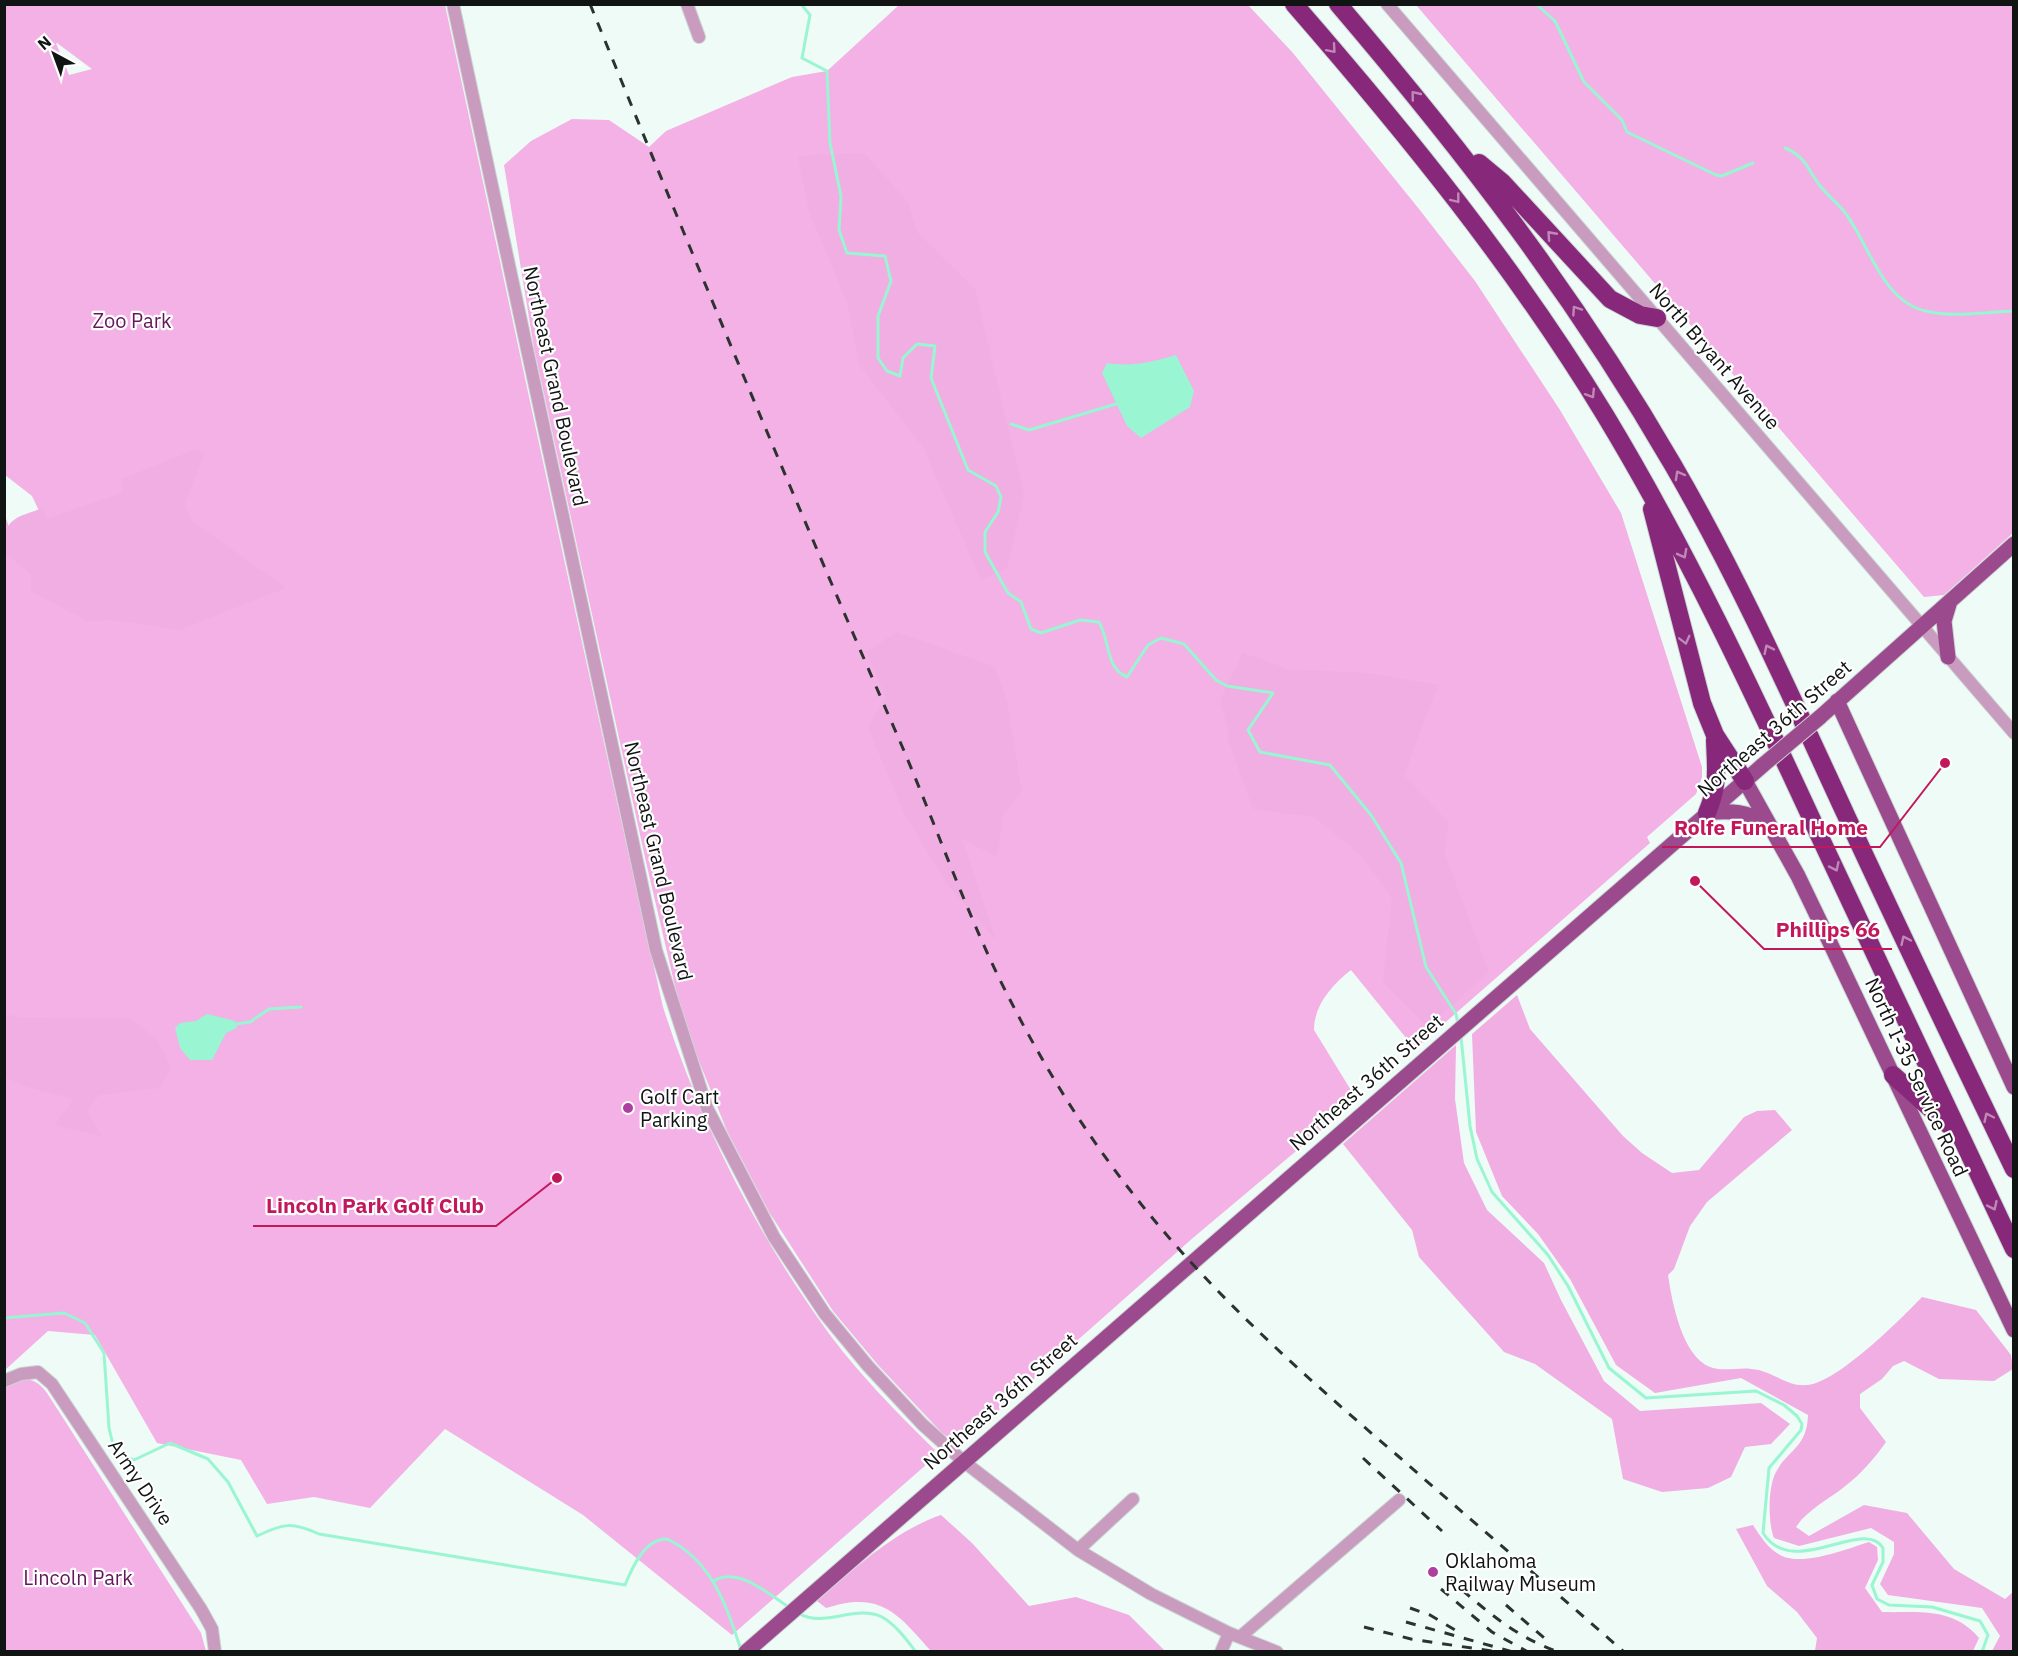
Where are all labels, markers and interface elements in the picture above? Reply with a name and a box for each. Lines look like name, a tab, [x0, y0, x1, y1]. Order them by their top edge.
north arrow	[24, 24, 84, 84]
text: N	[33, 31, 55, 54]
one-way arrow	[1325, 42, 1336, 52]
one-way arrow	[1411, 91, 1422, 102]
one-way arrow	[1449, 192, 1460, 203]
one-way arrow	[1547, 231, 1558, 242]
street label: Northeast Grand Boulevard	[517, 264, 595, 508]
street label: North Bryant Avenue	[1644, 277, 1786, 435]
one-way arrow	[1572, 305, 1583, 316]
park label: Zoo Park	[92, 307, 172, 334]
one-way arrow	[1584, 388, 1596, 398]
one-way arrow	[1675, 471, 1686, 482]
one-way arrow	[1676, 548, 1688, 559]
one-way arrow	[1677, 635, 1690, 645]
one-way arrow	[1763, 644, 1775, 655]
street label: Northeast 36th Street	[1691, 653, 1857, 803]
street label: Northeast Grand Boulevard	[618, 739, 700, 983]
callout: Rolfe Funeral Home	[1662, 808, 1880, 847]
text: Rolfe Funeral Home	[1674, 813, 1868, 841]
one-way arrow	[1827, 860, 1839, 871]
callout: Phillips 66	[1764, 910, 1892, 949]
text: Phillips 66	[1776, 915, 1880, 943]
one-way arrow	[1901, 936, 1913, 947]
street label: North I-35 Service Road	[1859, 973, 1975, 1181]
street label: Northeast 36th Street	[1283, 1007, 1449, 1157]
place label: Golf Cart Parking	[640, 1083, 719, 1133]
marker: Golf Cart Parking	[621, 1101, 635, 1115]
one-way arrow	[1984, 1112, 1996, 1123]
callout: Lincoln Park Golf Club	[253, 1187, 496, 1226]
text: Lincoln Park Golf Club	[266, 1191, 484, 1219]
one-way arrow	[1986, 1199, 1998, 1210]
street label: Northeast 36th Street	[917, 1326, 1083, 1476]
street label: Army Drive	[102, 1434, 180, 1530]
place label: Oklahoma Railway Museum	[1445, 1547, 1596, 1597]
park label: Lincoln Park	[23, 1564, 133, 1591]
marker: Oklahoma Railway Museum	[1426, 1565, 1440, 1579]

